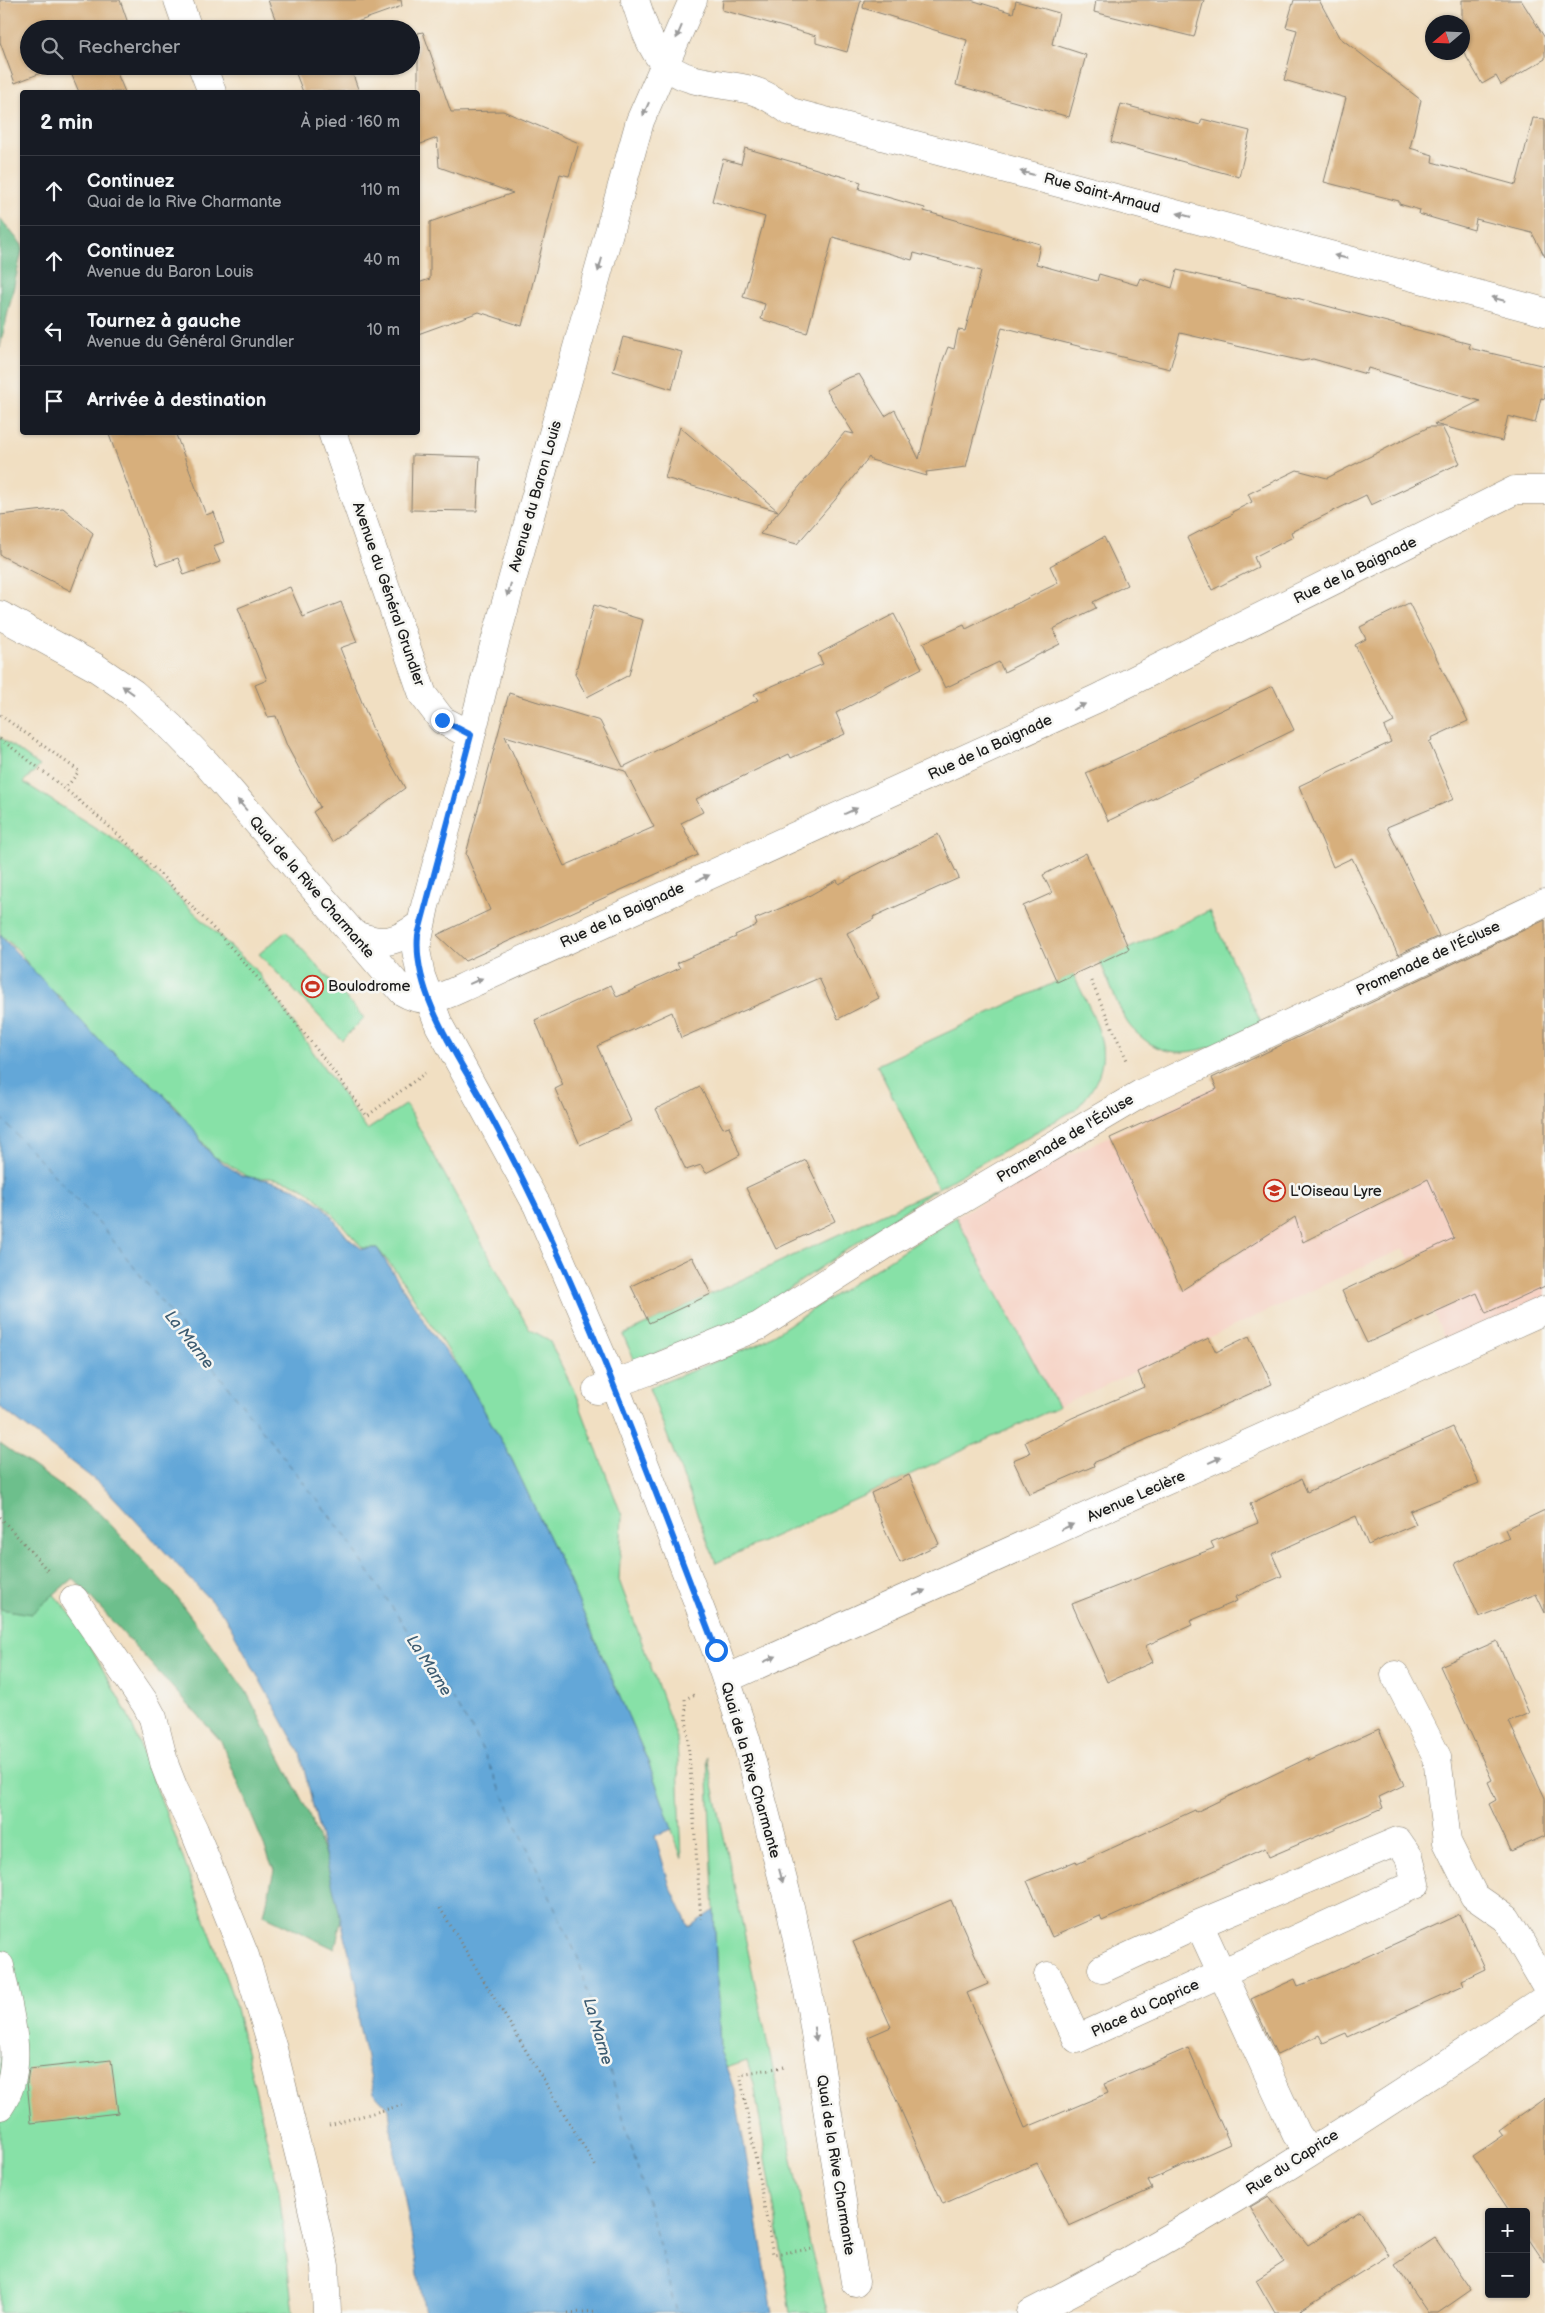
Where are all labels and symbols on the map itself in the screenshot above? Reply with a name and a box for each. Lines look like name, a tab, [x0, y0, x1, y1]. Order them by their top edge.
north arrow	[1425, 15, 1470, 60]
one-way arrow	[674, 25, 682, 39]
one-way arrow	[641, 102, 649, 116]
one-way arrow	[1019, 169, 1034, 177]
street label: Rue Saint-Arnaud	[1042, 169, 1162, 218]
one-way arrow	[1176, 211, 1191, 219]
one-way arrow	[1333, 253, 1348, 261]
one-way arrow	[596, 257, 604, 272]
one-way arrow	[1490, 294, 1505, 302]
street label: Avenue du Baron Louis	[505, 418, 566, 574]
street label: Avenue du Général Grundler	[348, 499, 429, 689]
street label: Rue de la Baignade	[1291, 532, 1420, 609]
one-way arrow	[505, 582, 513, 597]
one-way arrow	[121, 685, 135, 695]
one-way arrow	[1071, 702, 1086, 711]
route end	[431, 709, 454, 732]
street label: Rue de la Baignade	[925, 710, 1055, 785]
one-way arrow	[237, 799, 248, 811]
one-way arrow	[844, 806, 858, 814]
street label: Quai de la Rive Charmante	[245, 812, 379, 962]
one-way arrow	[696, 873, 710, 881]
street label: Rue de la Baignade	[557, 878, 687, 953]
street label: Promenade de l'Écluse	[1353, 917, 1503, 1000]
sports icon: Boulodrome	[300, 974, 324, 998]
place label: Boulodrome	[328, 977, 410, 996]
one-way arrow	[469, 977, 483, 985]
street label: Promenade de l'Écluse	[993, 1090, 1137, 1187]
school or university icon: L'Oiseau Lyre	[1262, 1179, 1286, 1203]
place label: L'Oiseau Lyre	[1290, 1182, 1382, 1201]
water label: La Marne	[160, 1307, 217, 1373]
one-way arrow	[1208, 1455, 1222, 1463]
street label: Avenue Leclère	[1084, 1466, 1188, 1527]
one-way arrow	[1060, 1522, 1074, 1530]
one-way arrow	[912, 1588, 926, 1596]
water label: La Marne	[402, 1632, 455, 1700]
route start	[705, 1639, 728, 1662]
one-way arrow	[763, 1655, 777, 1663]
street label: Quai de la Rive Charmante	[716, 1680, 785, 1860]
one-way arrow	[778, 1868, 786, 1883]
street label: Place du Caprice	[1088, 1975, 1202, 2042]
water label: La Marne	[579, 1996, 616, 2067]
one-way arrow	[811, 2027, 819, 2043]
street label: Quai de la Rive Charmante	[812, 2074, 859, 2257]
street label: Rue du Caprice	[1242, 2125, 1342, 2199]

